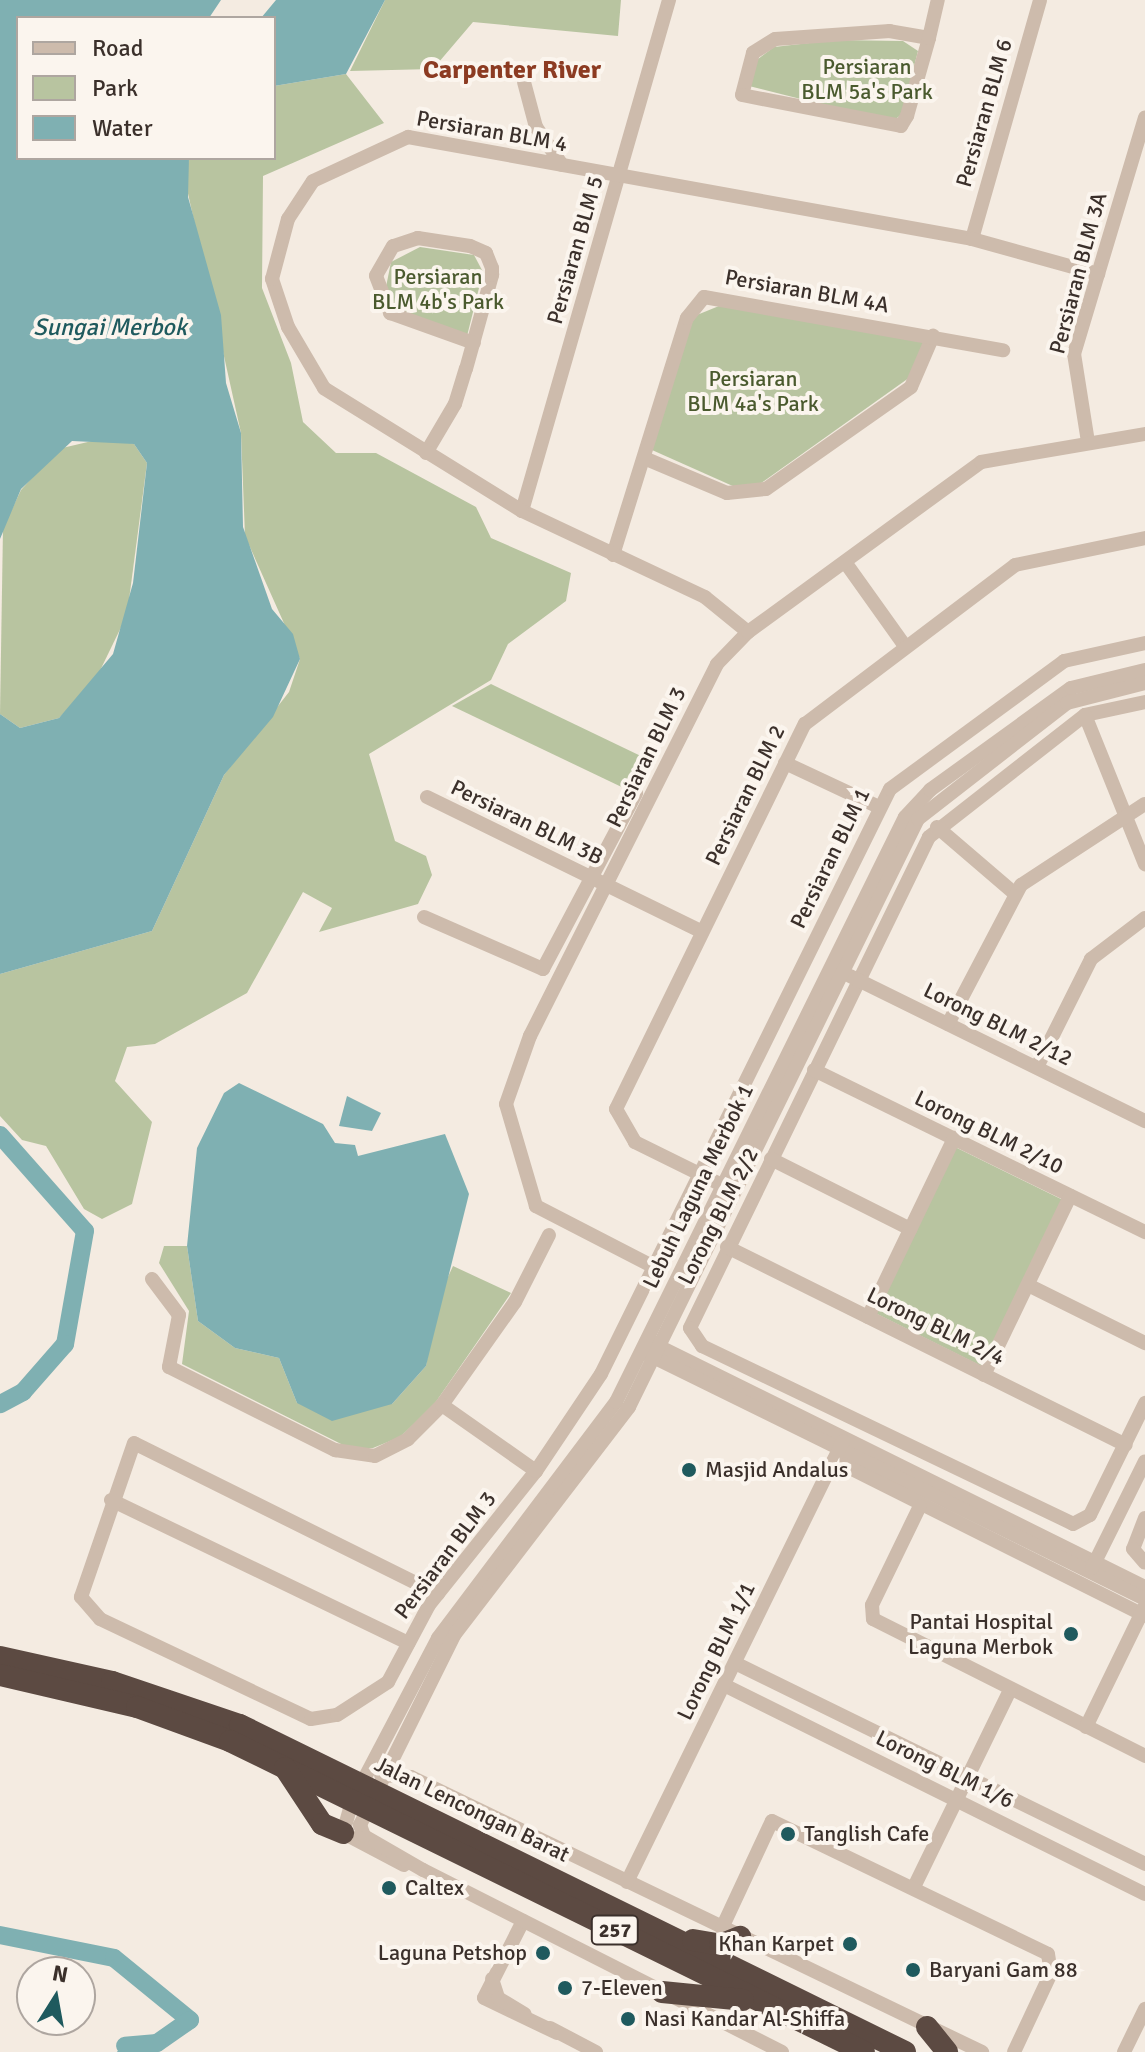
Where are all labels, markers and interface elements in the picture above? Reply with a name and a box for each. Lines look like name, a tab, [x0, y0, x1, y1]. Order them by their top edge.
legend	[16, 16, 276, 160]
text: Road	[92, 33, 143, 63]
street label: Persiaran BLM 6	[950, 36, 1018, 190]
park label: Persiaran BLM 5a's Park	[801, 53, 933, 104]
district label: Carpenter River	[423, 55, 601, 87]
text: Park	[92, 73, 138, 103]
street label: Persiaran BLM 4	[414, 105, 570, 157]
text: Water	[92, 113, 152, 143]
street label: Persiaran BLM 5	[541, 173, 609, 327]
street label: Persiaran BLM 3A	[1044, 189, 1112, 357]
park label: Persiaran BLM 4b's Park	[372, 263, 504, 314]
street label: Persiaran BLM 4A	[723, 264, 891, 318]
water label: Sungai Merbok	[33, 314, 187, 342]
park label: Persiaran BLM 4a's Park	[687, 365, 819, 416]
street label: Persiaran BLM 3	[601, 683, 691, 831]
street label: Persiaran BLM 2	[700, 721, 790, 869]
street label: Persiaran BLM 3B	[447, 774, 607, 870]
street label: Persiaran BLM 1	[785, 784, 875, 932]
street label: Lorong BLM 2/12	[919, 977, 1077, 1071]
street label: Lebuh Laguna Merbok 1	[637, 1080, 759, 1292]
street label: Lorong BLM 2/10	[910, 1085, 1068, 1179]
street label: Lorong BLM 2/2	[672, 1143, 764, 1289]
street label: Lorong BLM 2/4	[863, 1281, 1009, 1371]
place label: Masjid Andalus	[705, 1457, 848, 1483]
marker: Masjid Andalus	[680, 1461, 698, 1479]
street label: Persiaran BLM 3	[388, 1486, 502, 1624]
street label: Lorong BLM 1/1	[671, 1578, 761, 1724]
place label: Pantai Hospital Laguna Merbok	[908, 1608, 1053, 1660]
marker: Pantai Hospital Laguna Merbok	[1060, 1623, 1082, 1645]
street label: Lorong BLM 1/6	[872, 1724, 1018, 1814]
street label: Jalan Lencongan Barat	[370, 1750, 574, 1868]
place label: Tanglish Cafe	[804, 1821, 929, 1847]
marker: Tanglish Cafe	[779, 1825, 797, 1843]
place label: Caltex	[405, 1875, 464, 1901]
marker: Caltex	[380, 1879, 398, 1897]
road number: 257	[589, 1914, 641, 1946]
place label: Khan Karpet	[718, 1931, 834, 1957]
marker: Khan Karpet	[841, 1935, 859, 1953]
place label: Laguna Petshop	[378, 1940, 527, 1966]
marker: Laguna Petshop	[534, 1944, 552, 1962]
north arrow	[16, 1956, 96, 2036]
place label: Baryani Gam 88	[929, 1957, 1078, 1983]
text: N	[50, 1959, 70, 1989]
marker: Baryani Gam 88	[904, 1961, 922, 1979]
place label: 7-Eleven	[581, 1975, 663, 2001]
marker: 7-Eleven	[556, 1979, 574, 1997]
place label: Nasi Kandar Al-Shiffa	[644, 2006, 845, 2032]
marker: Nasi Kandar Al-Shiffa	[619, 2010, 637, 2028]

